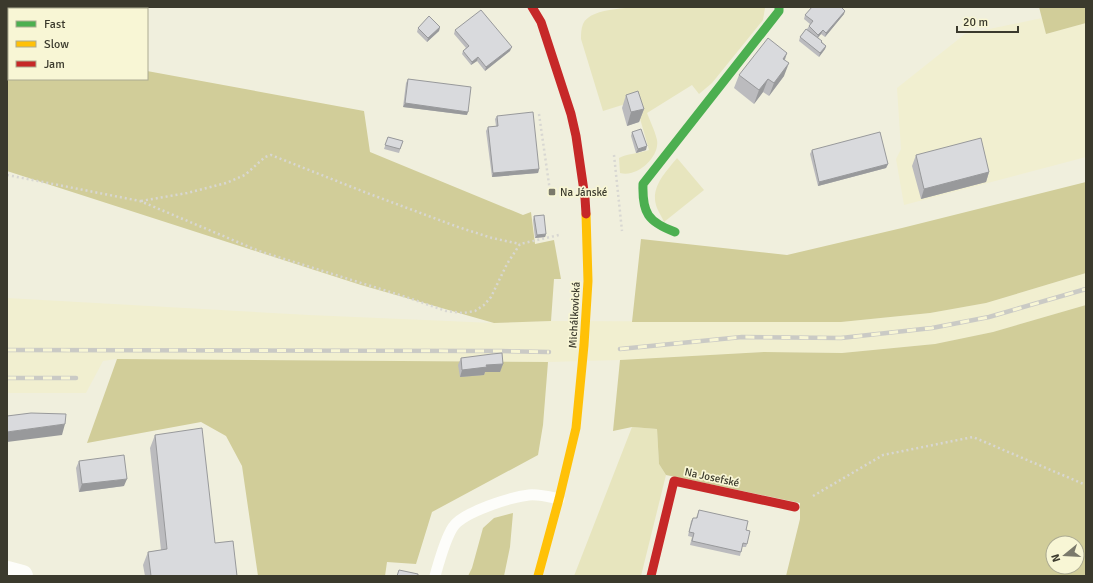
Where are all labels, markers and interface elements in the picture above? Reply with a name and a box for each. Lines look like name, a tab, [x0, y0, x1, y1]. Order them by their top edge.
legend	[8, 8, 148, 80]
scale bar	[957, 8, 1018, 34]
text: 20 m	[963, 15, 988, 30]
text: Fast	[44, 17, 65, 32]
text: Slow	[44, 37, 69, 52]
text: Jam	[44, 57, 65, 72]
place label: Na Jánské	[560, 186, 607, 199]
marker: Na Jánské	[547, 187, 557, 197]
street label: Michálkovická	[566, 281, 583, 349]
street label: Na Josefské	[683, 465, 741, 490]
north arrow	[1045, 535, 1085, 575]
text: N	[1049, 552, 1063, 564]

